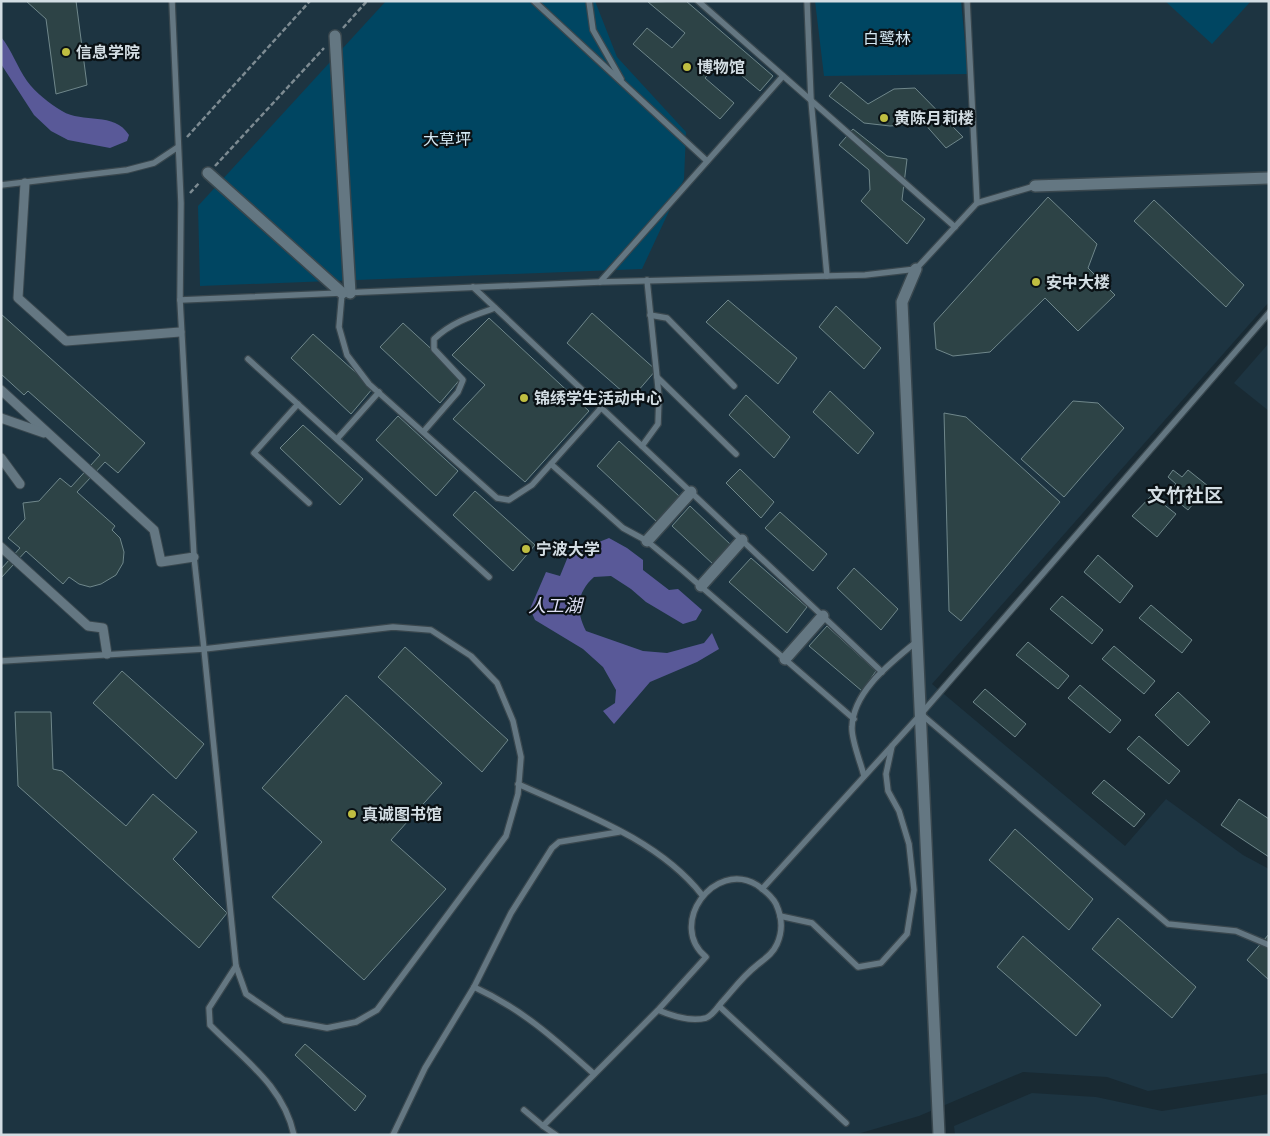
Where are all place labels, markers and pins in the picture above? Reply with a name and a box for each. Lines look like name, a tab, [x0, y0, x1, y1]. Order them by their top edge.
place label: 信息学院	[76, 43, 140, 62]
marker: 信息学院	[60, 46, 72, 58]
place label: 博物馆	[697, 58, 745, 77]
marker: 博物馆	[681, 61, 693, 73]
place label: 黄陈月莉楼	[894, 109, 974, 128]
marker: 黄陈月莉楼	[878, 112, 890, 124]
place label: 安中大楼	[1046, 273, 1110, 292]
marker: 安中大楼	[1030, 276, 1042, 288]
place label: 锦绣学生活动中心	[534, 389, 662, 408]
marker: 锦绣学生活动中心	[518, 392, 530, 404]
place label: 宁波大学	[536, 540, 600, 559]
marker: 宁波大学	[520, 543, 532, 555]
place label: 真诚图书馆	[362, 805, 442, 824]
marker: 真诚图书馆	[346, 808, 358, 820]

